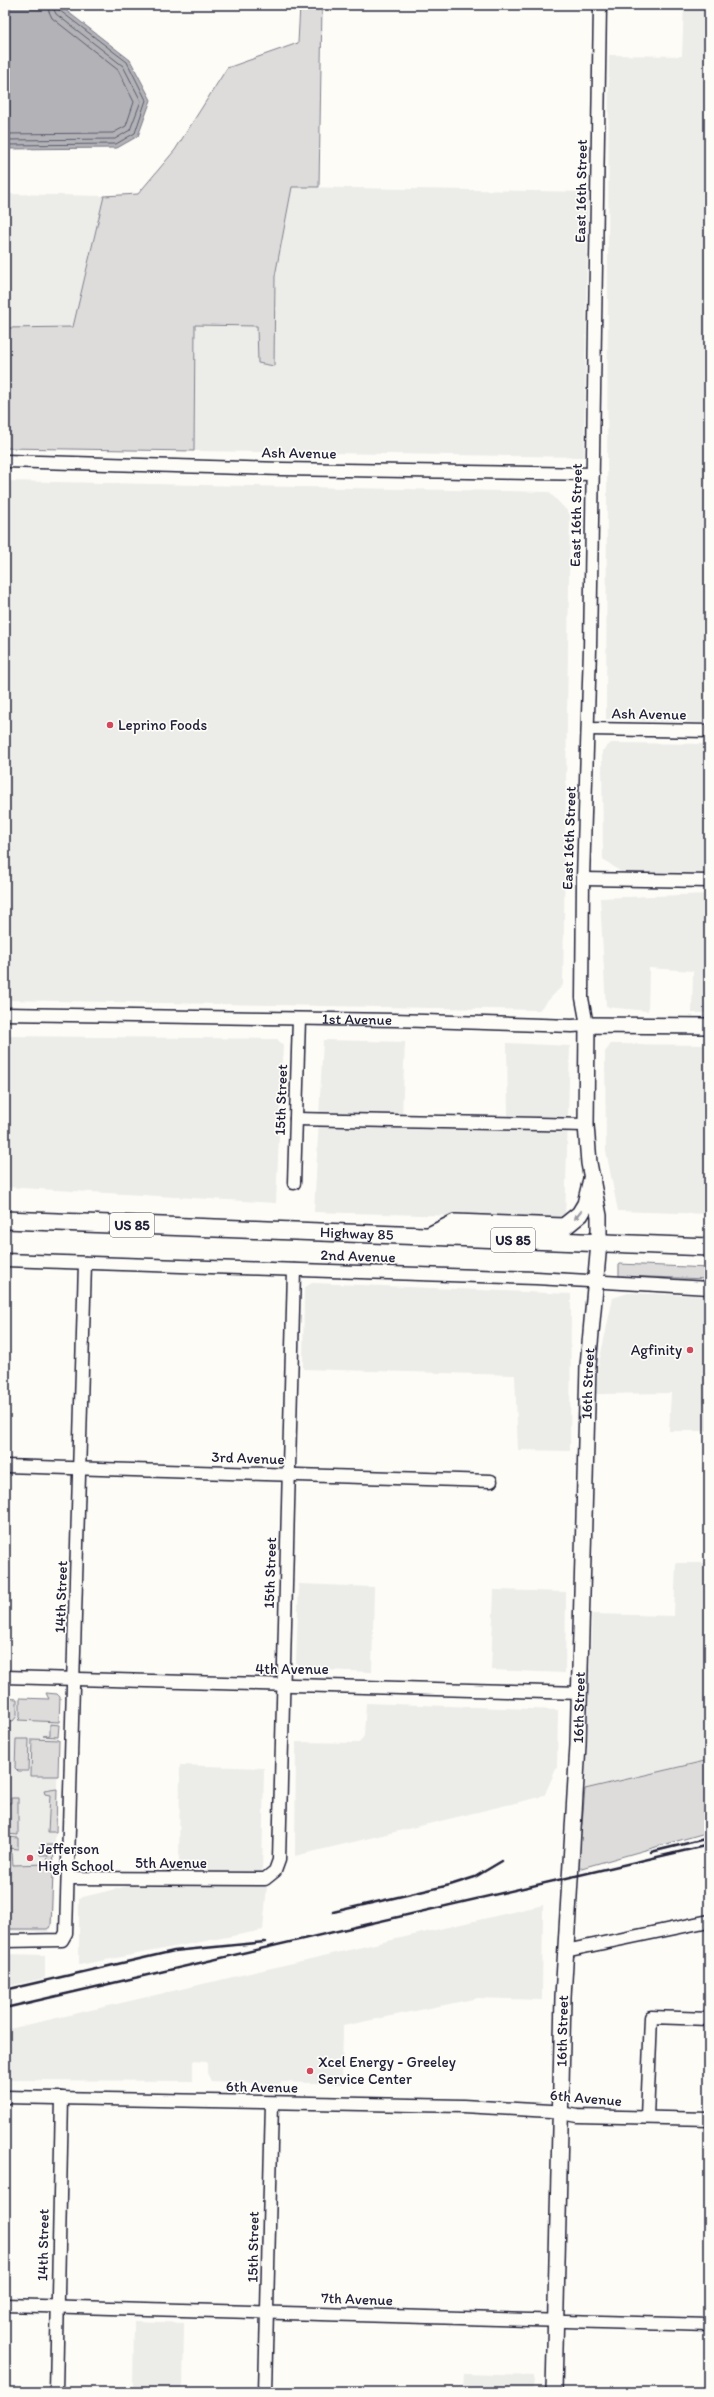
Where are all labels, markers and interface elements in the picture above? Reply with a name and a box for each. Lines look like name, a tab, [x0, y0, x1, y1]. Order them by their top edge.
street label: East 16th Street	[571, 139, 591, 243]
street label: Ash Avenue	[261, 443, 337, 463]
street label: East 16th Street	[566, 463, 586, 567]
street label: Ash Avenue	[611, 704, 687, 724]
place label: Leprino Foods	[118, 716, 207, 734]
marker: Leprino Foods	[105, 720, 115, 730]
street label: East 16th Street	[558, 786, 580, 890]
street label: 1st Avenue	[322, 1010, 392, 1029]
street label: 15th Street	[271, 1064, 291, 1136]
one-way arrow	[574, 1210, 583, 1221]
road number: US 85	[110, 1213, 154, 1237]
street label: Highway 85	[320, 1223, 394, 1244]
road number: US 85	[491, 1228, 535, 1252]
street label: 2nd Avenue	[320, 1246, 396, 1266]
place label: Agfinity	[631, 1341, 682, 1359]
marker: Agfinity	[685, 1345, 695, 1355]
street label: 16th Street	[578, 1347, 599, 1420]
street label: 3rd Avenue	[211, 1448, 285, 1468]
street label: 15th Street	[260, 1537, 280, 1609]
street label: 14th Street	[51, 1560, 71, 1634]
street label: 4th Avenue	[255, 1660, 329, 1678]
street label: 16th Street	[569, 1671, 589, 1744]
place label: Jefferson High School	[38, 1840, 115, 1875]
marker: Jefferson High School	[25, 1853, 35, 1863]
street label: 5th Avenue	[135, 1854, 207, 1872]
street label: 16th Street	[552, 1995, 572, 2067]
place label: Xcel Energy - Greeley Service Center	[318, 2053, 456, 2088]
marker: Xcel Energy - Greeley Service Center	[305, 2066, 315, 2076]
street label: 6th Avenue	[226, 2077, 298, 2097]
street label: 6th Avenue	[549, 2086, 623, 2110]
street label: 14th Street	[33, 2208, 53, 2281]
street label: 15th Street	[243, 2211, 263, 2283]
street label: 7th Avenue	[321, 2289, 393, 2309]

